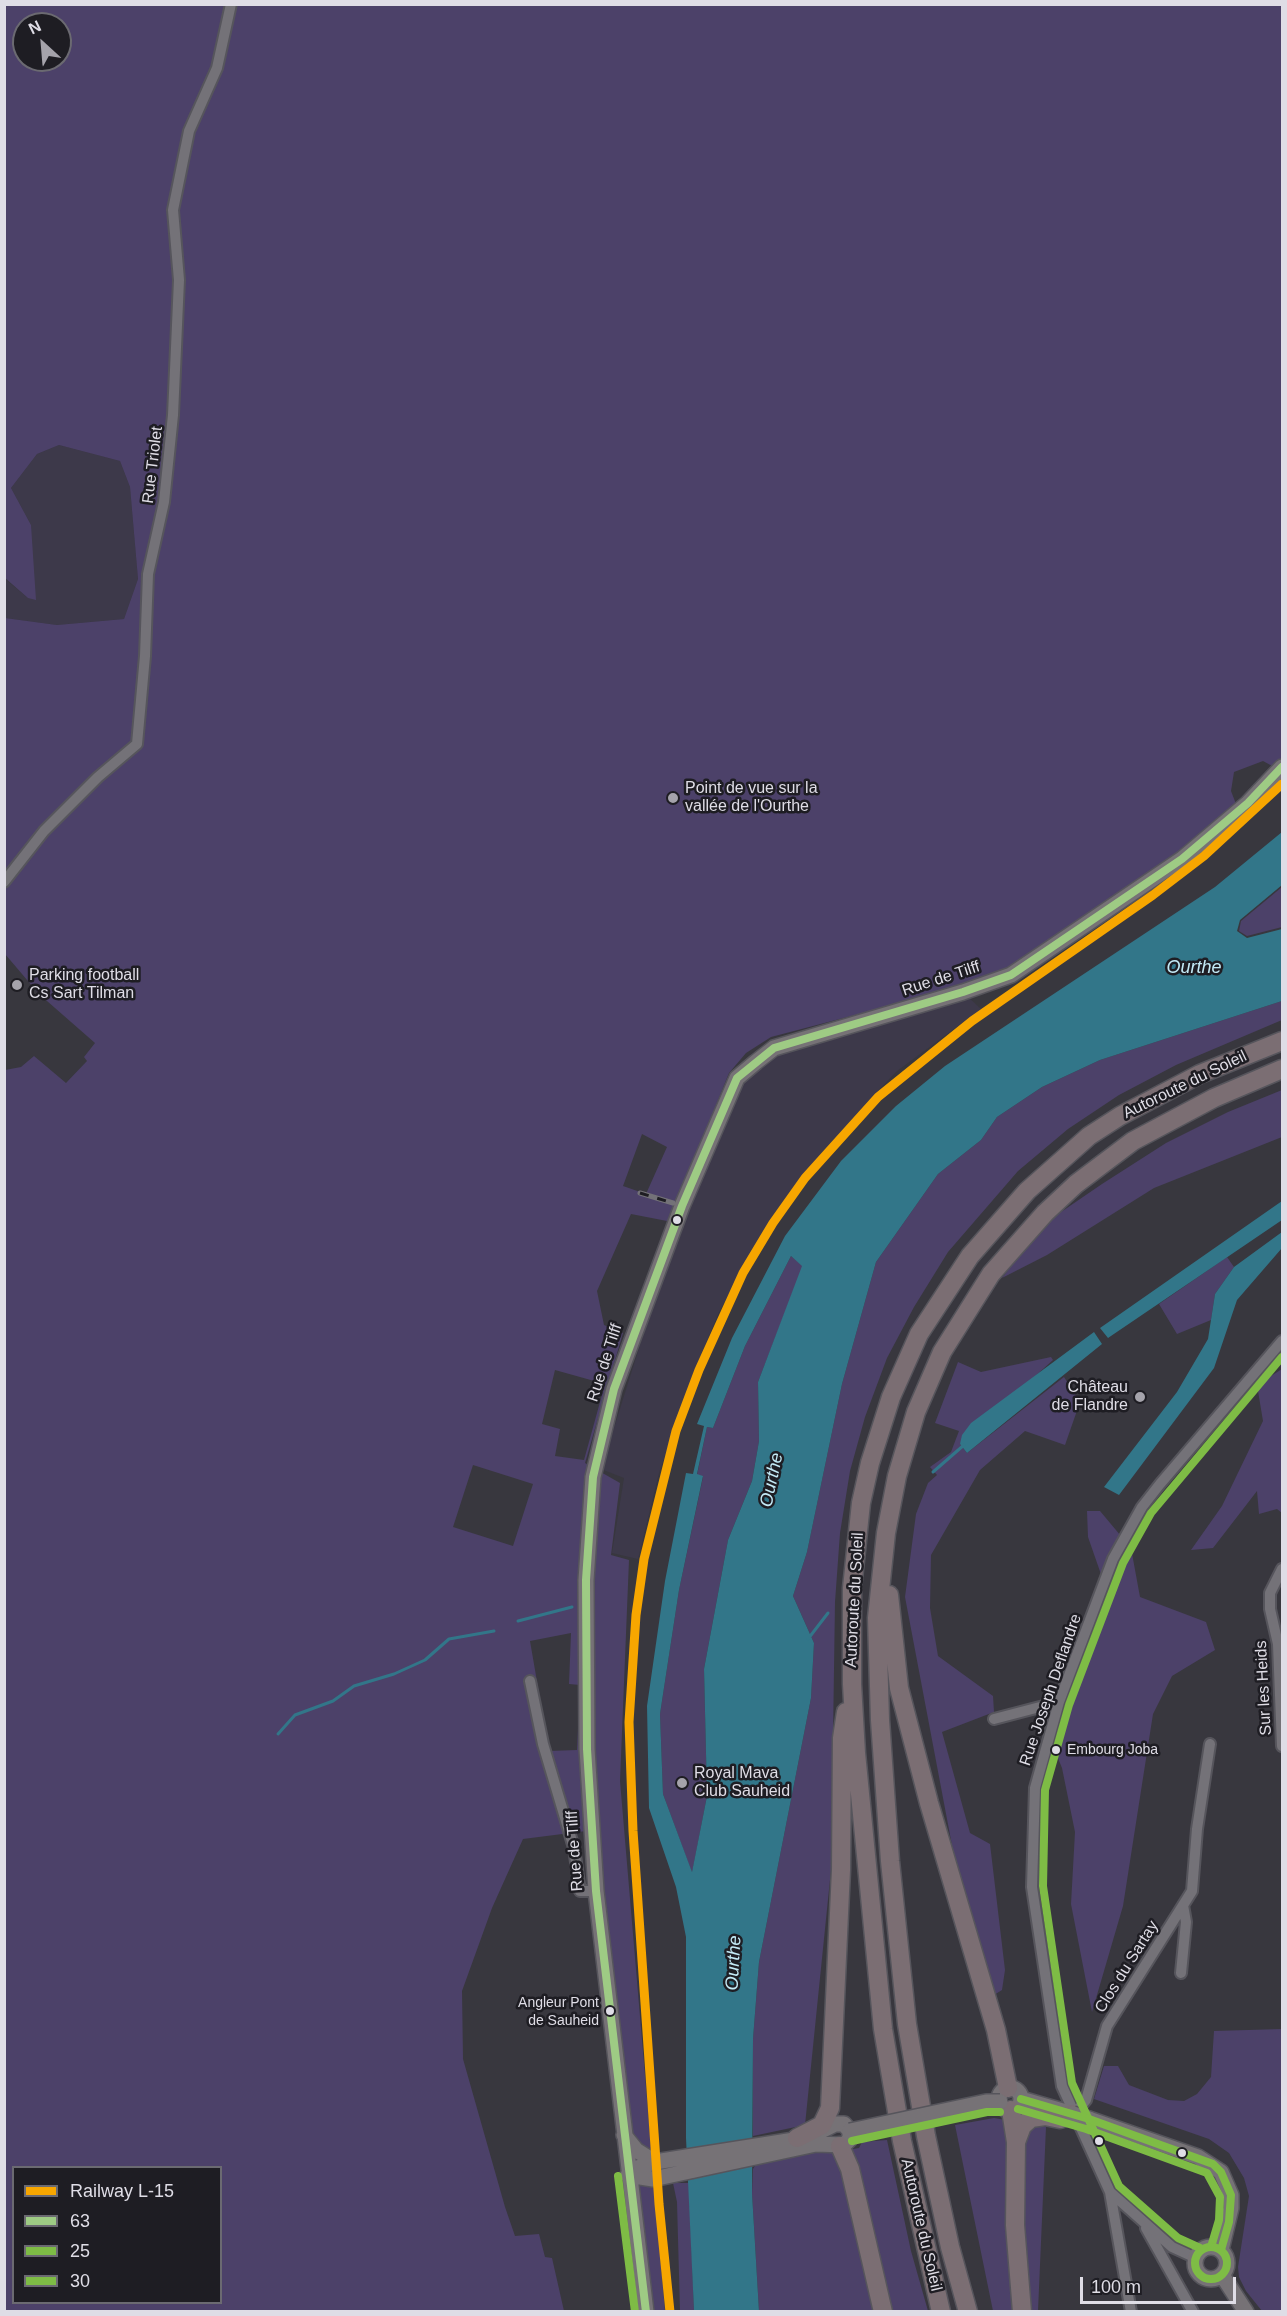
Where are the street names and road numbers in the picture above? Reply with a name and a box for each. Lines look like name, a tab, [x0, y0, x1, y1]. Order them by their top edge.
street label: Rue Triolet	[139, 425, 167, 505]
street label: Rue de Tilff	[900, 957, 982, 1001]
street label: Autoroute du Soleil	[1120, 1047, 1250, 1123]
street label: Rue de Tilff	[583, 1322, 627, 1404]
street label: Autoroute du Soleil	[842, 1532, 868, 1668]
street label: Rue Joseph Deflandre	[1016, 1612, 1086, 1768]
street label: Sur les Heids	[1252, 1640, 1276, 1736]
street label: Rue de Tilff	[563, 1810, 587, 1892]
street label: Clos du Sartay	[1091, 1917, 1163, 2017]
street label: Autoroute du Soleil	[896, 2157, 946, 2293]

